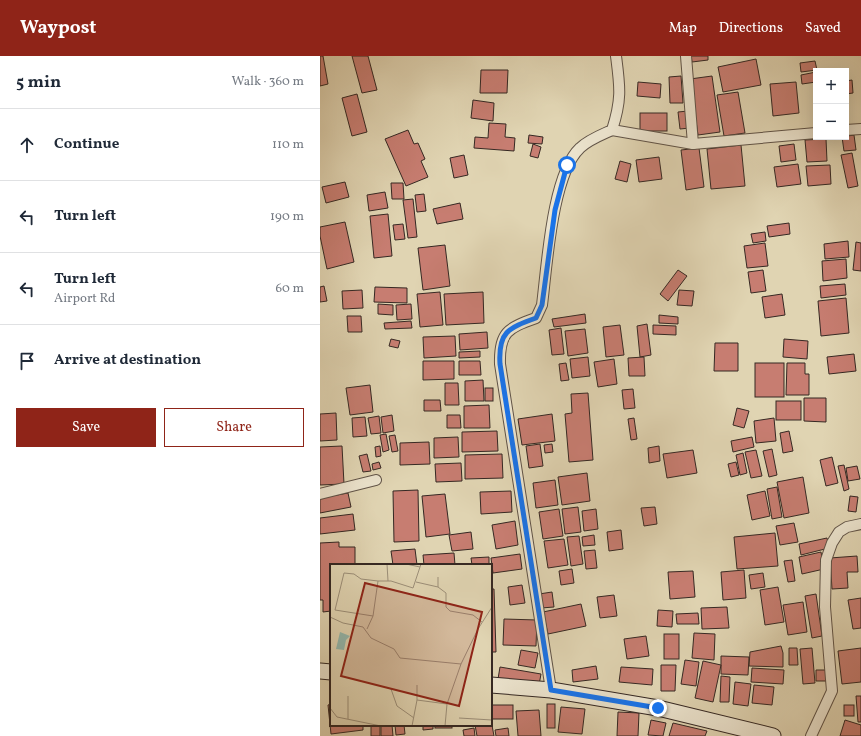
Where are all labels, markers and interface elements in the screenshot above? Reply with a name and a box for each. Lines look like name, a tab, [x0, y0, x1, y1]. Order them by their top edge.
text: Waypost	[20, 15, 96, 41]
text: Map	[669, 19, 697, 38]
text: Directions	[719, 19, 783, 38]
text: Saved	[805, 19, 841, 38]
map controls	[813, 68, 849, 140]
button: +	[813, 68, 849, 104]
text: 5 min	[16, 71, 61, 94]
text: Walk · 360 m	[232, 73, 304, 91]
button: −	[813, 104, 849, 140]
icon: ahead	[16, 134, 38, 156]
text: Continue	[54, 134, 119, 155]
text: 110 m	[272, 136, 304, 154]
route start	[558, 156, 576, 174]
icon: left	[16, 206, 38, 228]
text: Turn left	[54, 206, 116, 227]
text: 190 m	[270, 208, 304, 226]
text: Turn left	[54, 269, 116, 290]
icon: left	[16, 278, 38, 300]
text: 60 m	[276, 280, 304, 298]
text: Airport Rd	[54, 290, 115, 308]
icon: arrive	[16, 350, 38, 372]
text: Arrive at destination	[54, 350, 201, 371]
button: Save	[16, 408, 156, 447]
button: Share	[164, 408, 304, 447]
inset map	[330, 564, 492, 726]
route end	[649, 699, 667, 717]

